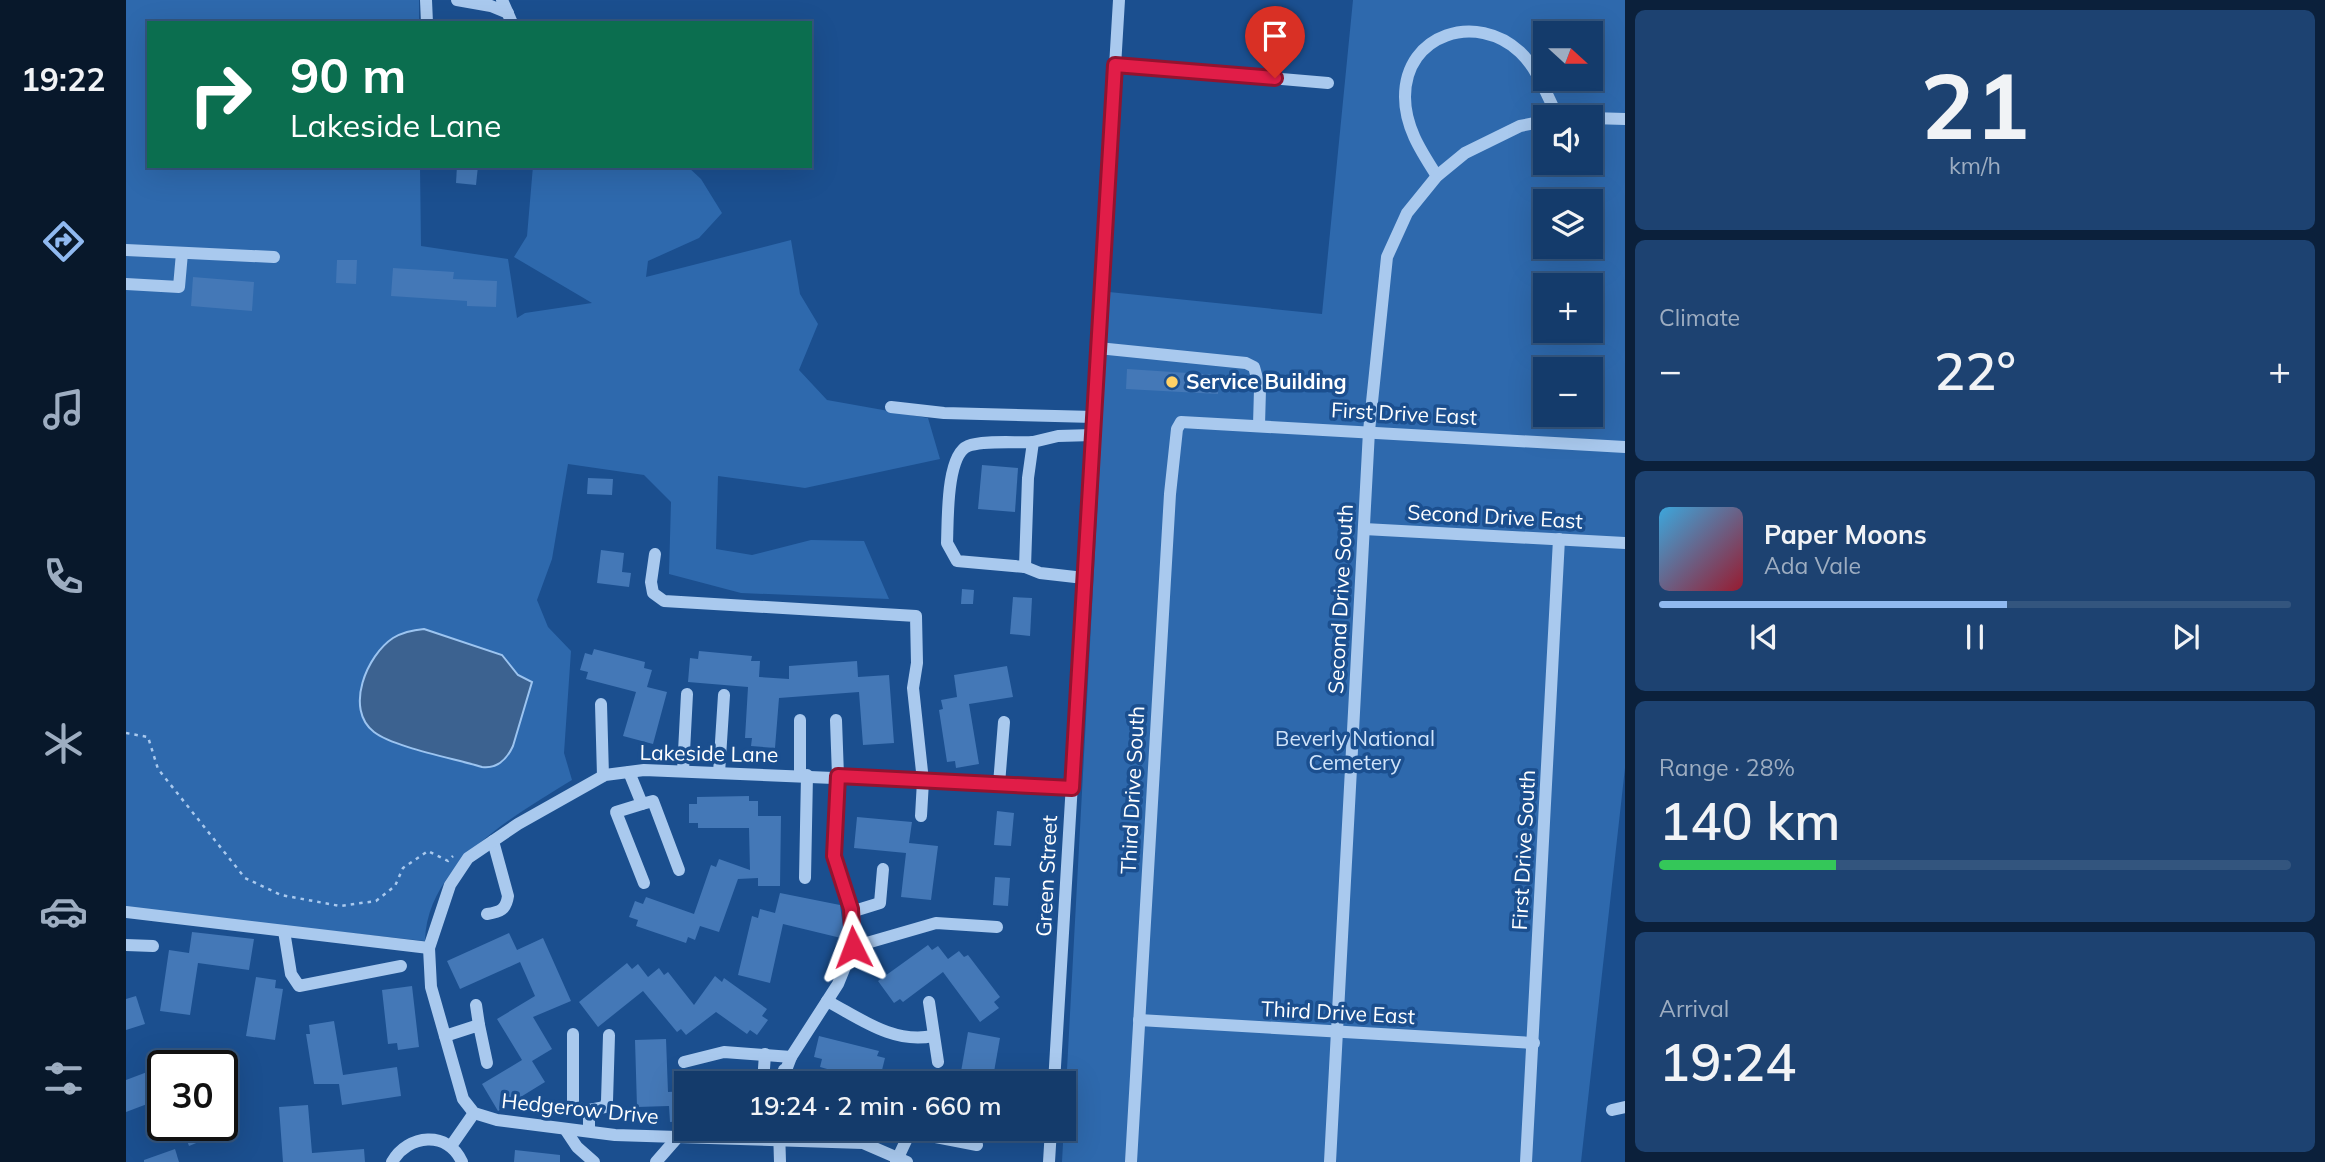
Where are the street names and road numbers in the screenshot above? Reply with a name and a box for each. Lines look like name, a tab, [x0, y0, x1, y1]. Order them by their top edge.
street label: First Drive East	[1330, 396, 1478, 430]
street label: Second Drive East	[1407, 498, 1583, 534]
street label: Second Drive South	[1322, 503, 1358, 695]
street label: Third Drive South	[1115, 705, 1149, 875]
street label: Lakeside Lane	[639, 739, 779, 767]
street label: First Drive South	[1506, 769, 1540, 931]
street label: Green Street	[1030, 815, 1062, 937]
street label: Third Drive East	[1260, 995, 1416, 1029]
street label: Hedgerow Drive	[500, 1087, 660, 1129]

